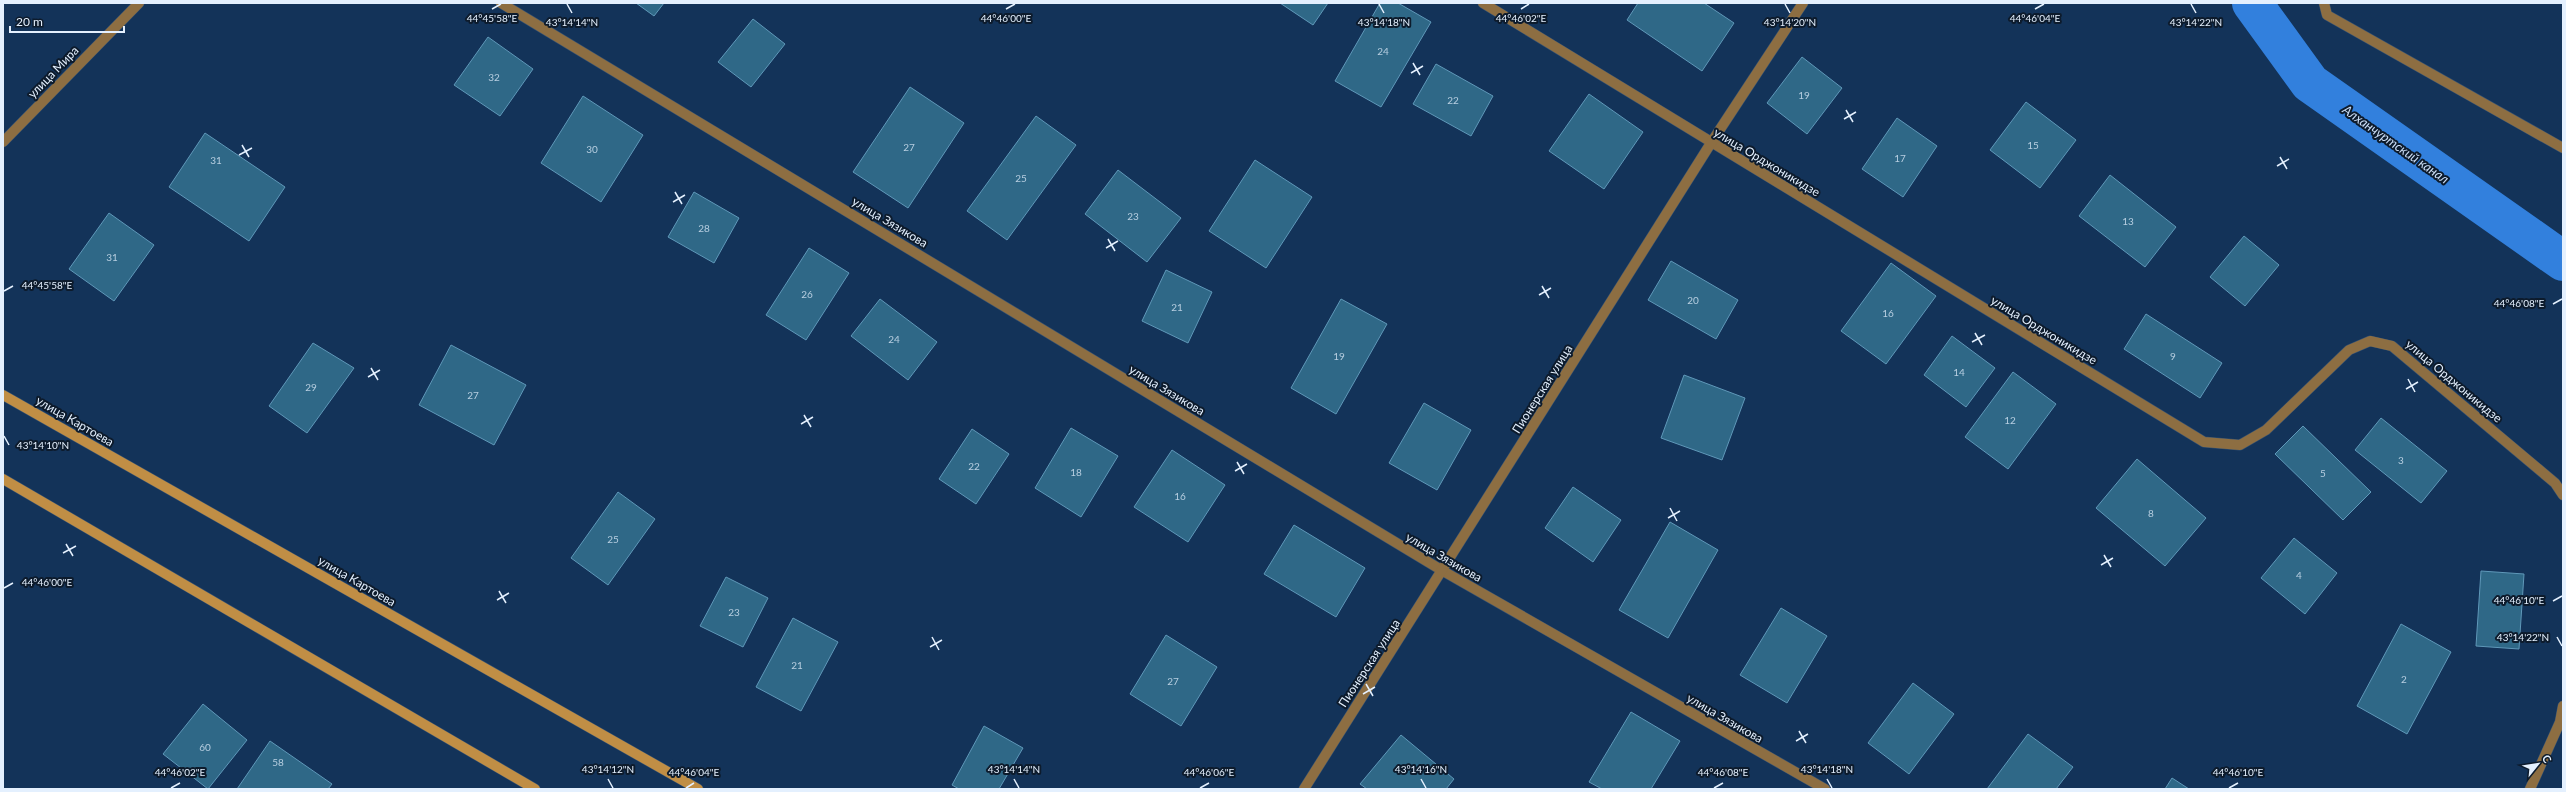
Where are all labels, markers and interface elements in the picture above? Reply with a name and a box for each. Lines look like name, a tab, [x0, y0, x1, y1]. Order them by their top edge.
scale bar	[10, 8, 124, 34]
text: 44°45'58"E	[467, 12, 517, 24]
text: 44°46'00"E	[981, 12, 1031, 24]
text: 44°46'02"E	[1496, 12, 1546, 24]
text: 44°46'04"E	[2010, 12, 2060, 24]
text: 20 m	[16, 14, 43, 29]
text: 43°14'14"N	[546, 16, 598, 28]
text: 43°14'18"N	[1358, 16, 1410, 28]
text: 43°14'20"N	[1764, 16, 1816, 28]
text: 43°14'22"N	[2170, 16, 2222, 28]
street label: улица Мира	[25, 43, 82, 101]
house number: 24	[1377, 45, 1389, 57]
house number: 32	[488, 71, 500, 83]
house number: 19	[1798, 89, 1810, 101]
house number: 22	[1447, 94, 1459, 106]
water label: Алханчуртский канал	[2339, 101, 2452, 187]
street label: улица Орджоникидзе	[1711, 124, 1823, 200]
house number: 15	[2027, 139, 2039, 151]
house number: 27	[903, 141, 915, 153]
house number: 30	[586, 143, 598, 155]
house number: 17	[1894, 152, 1906, 164]
house number: 31	[210, 154, 222, 166]
house number: 25	[1015, 172, 1027, 184]
street label: улица Зязикова	[850, 194, 930, 250]
house number: 23	[1127, 210, 1139, 222]
house number: 13	[2122, 215, 2134, 227]
house number: 28	[698, 222, 710, 234]
house number: 31	[106, 251, 118, 263]
text: 44°45'58"E	[22, 279, 72, 291]
house number: 26	[801, 288, 813, 300]
street label: улица Орджоникидзе	[1988, 292, 2100, 368]
house number: 20	[1687, 294, 1699, 306]
text: 44°46'08"E	[2494, 297, 2544, 309]
house number: 21	[1171, 301, 1183, 313]
house number: 16	[1882, 307, 1894, 319]
house number: 24	[888, 333, 900, 345]
street label: улица Орджоникидзе	[2403, 336, 2505, 426]
street label: Пионерская улица	[1509, 342, 1575, 436]
house number: 19	[1333, 350, 1345, 362]
house number: 9	[2170, 350, 2176, 362]
street label: улица Зязикова	[1127, 362, 1207, 418]
house number: 14	[1953, 366, 1965, 378]
house number: 29	[305, 381, 317, 393]
house number: 27	[467, 389, 479, 401]
street label: улица Картоева	[33, 393, 117, 449]
house number: 12	[2004, 414, 2016, 426]
text: 43°14'10"N	[17, 439, 69, 451]
house number: 3	[2398, 454, 2404, 466]
house number: 22	[968, 460, 980, 472]
house number: 18	[1070, 466, 1082, 478]
house number: 5	[2320, 467, 2326, 479]
house number: 16	[1174, 490, 1186, 502]
house number: 8	[2148, 507, 2154, 519]
street label: улица Зязикова	[1403, 529, 1485, 585]
house number: 25	[607, 533, 619, 545]
street label: улица Картоева	[315, 553, 399, 609]
house number: 4	[2296, 569, 2302, 581]
text: 44°46'00"E	[22, 576, 72, 588]
text: 44°46'10"E	[2494, 594, 2544, 606]
house number: 23	[728, 606, 740, 618]
street label: Пионерская улица	[1335, 616, 1403, 710]
text: 43°14'22"N	[2497, 631, 2549, 643]
house number: 21	[791, 659, 803, 671]
house number: 2	[2401, 673, 2407, 685]
house number: 27	[1167, 675, 1179, 687]
street label: улица Зязикова	[1684, 690, 1766, 746]
house number: 60	[199, 741, 211, 753]
north arrow	[2518, 744, 2558, 784]
text: С	[2540, 752, 2555, 766]
house number: 58	[272, 756, 284, 768]
text: 43°14'12"N	[582, 763, 634, 775]
text: 43°14'14"N	[988, 763, 1040, 775]
text: 43°14'16"N	[1395, 763, 1447, 775]
text: 43°14'18"N	[1801, 763, 1853, 775]
text: 44°46'02"E	[155, 766, 205, 778]
text: 44°46'04"E	[669, 766, 719, 778]
text: 44°46'06"E	[1184, 766, 1234, 778]
text: 44°46'08"E	[1698, 766, 1748, 778]
text: 44°46'10"E	[2213, 766, 2263, 778]

